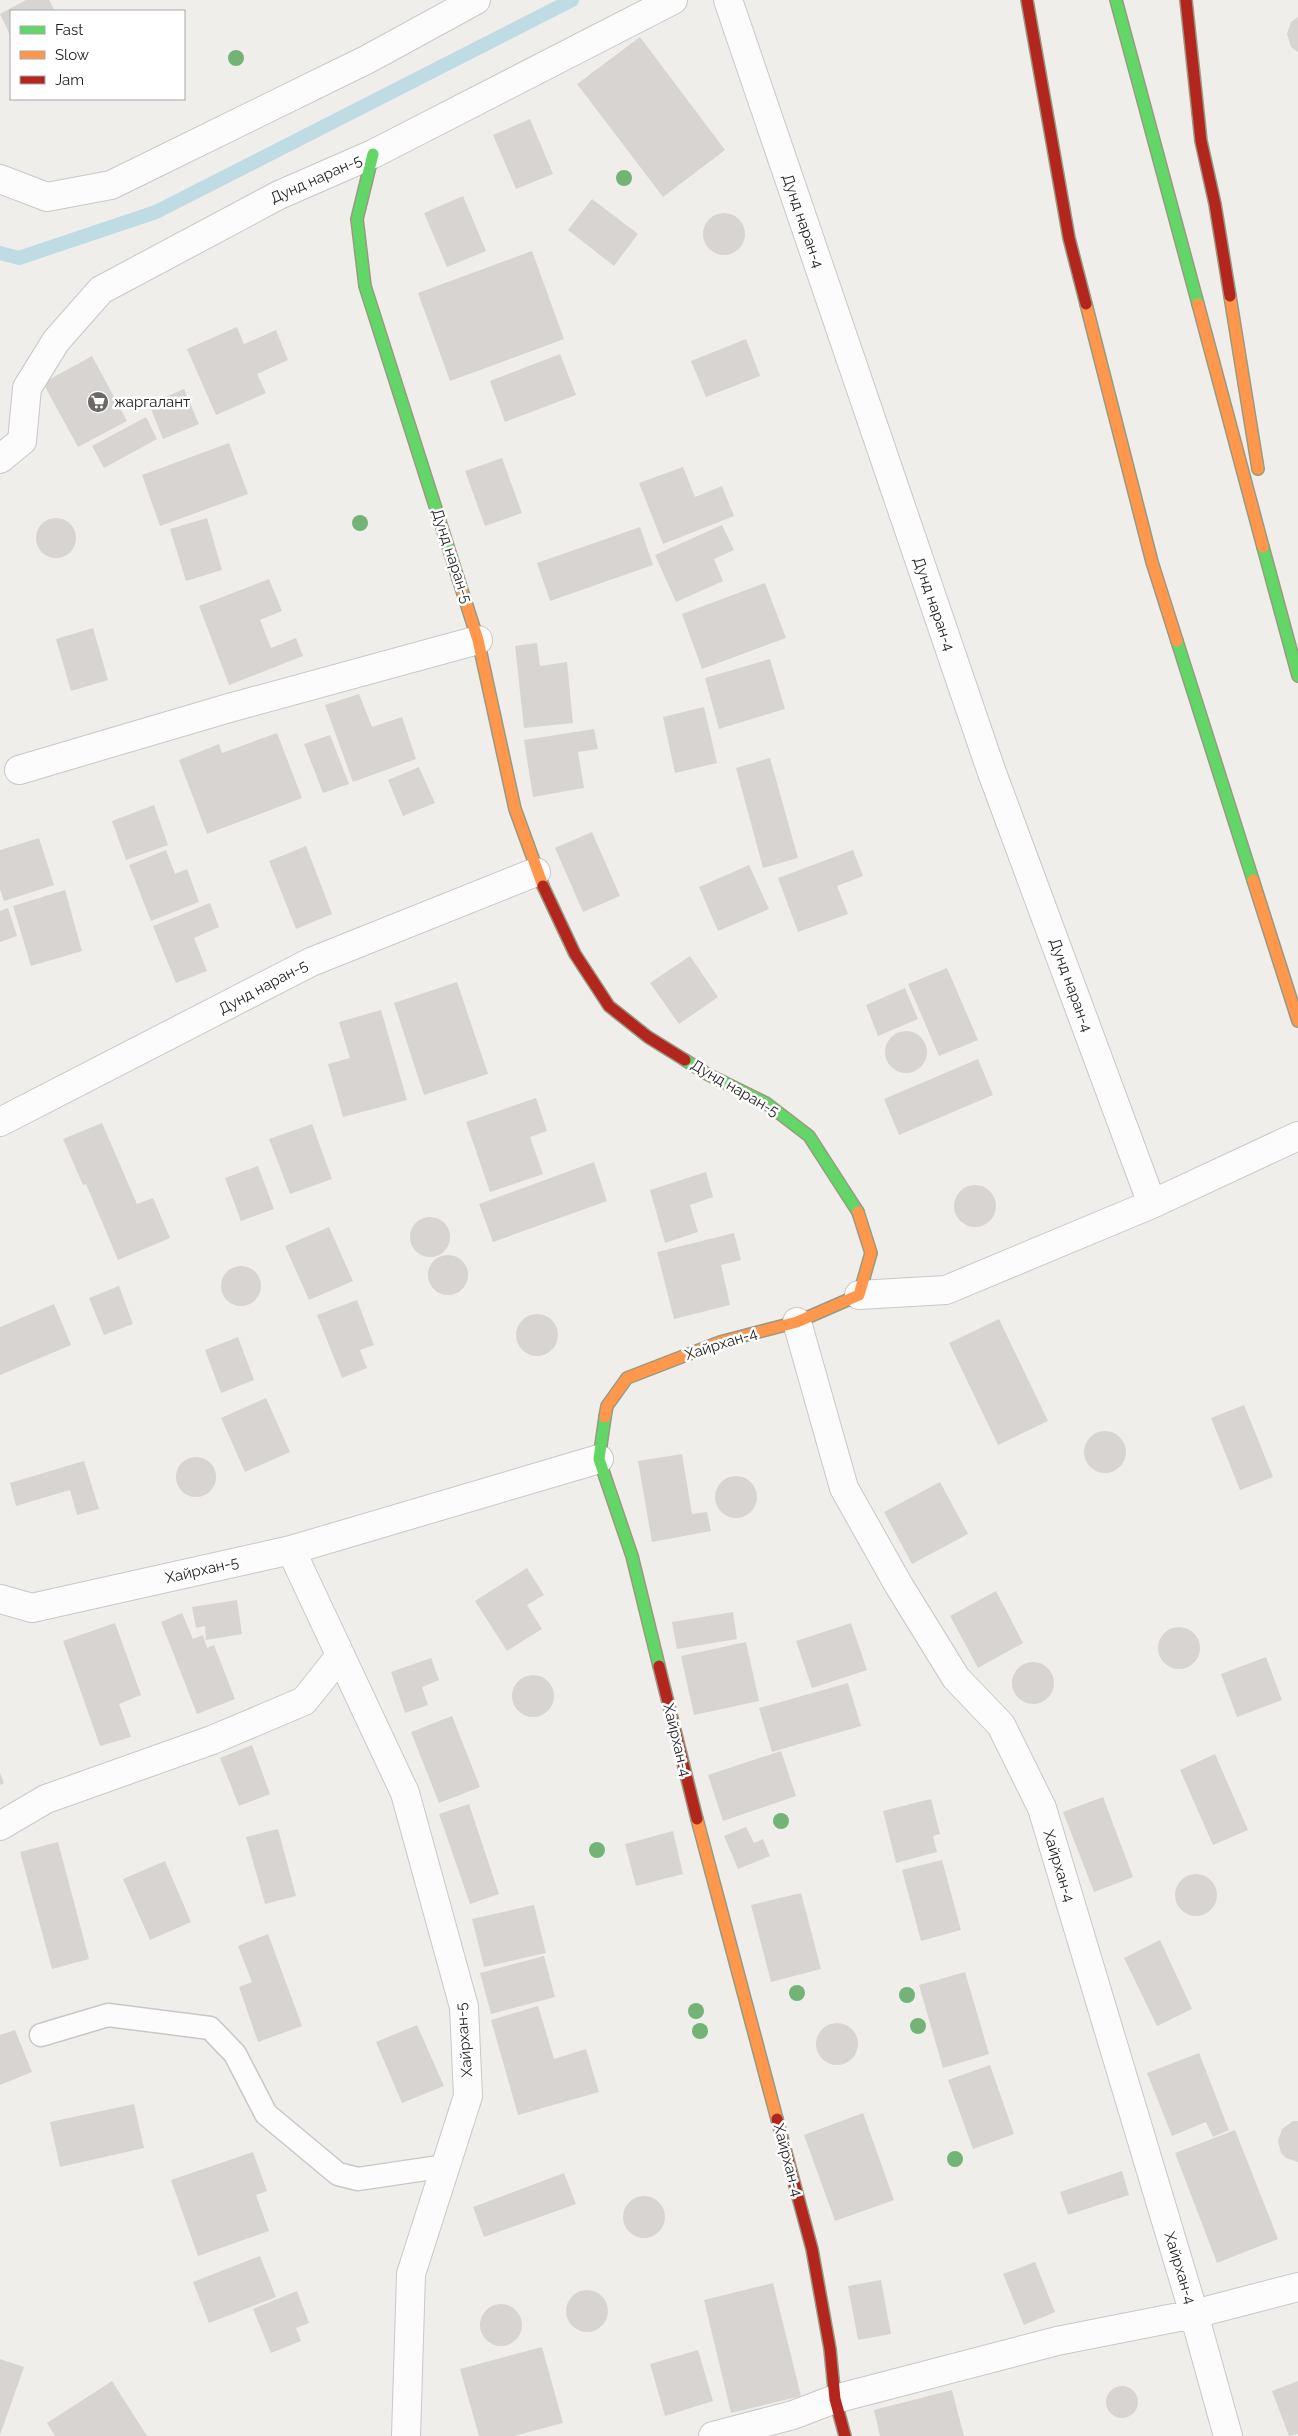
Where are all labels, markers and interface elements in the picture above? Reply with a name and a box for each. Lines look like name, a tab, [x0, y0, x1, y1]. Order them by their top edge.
legend	[10, 10, 185, 100]
text: Fast	[55, 21, 83, 39]
text: Slow	[55, 46, 89, 64]
text: Jam	[55, 71, 84, 89]
street label: Дунд наран-5	[267, 151, 365, 207]
street label: Дунд наран-4	[779, 172, 827, 270]
supermarket icon: жаргалант	[86, 390, 110, 414]
place label: жаргалант	[114, 393, 190, 411]
street label: Дунд наран-5	[428, 506, 476, 606]
street label: Дунд наран-4	[910, 555, 958, 653]
street label: Дунд наран-4	[1046, 936, 1096, 1034]
street label: Дунд наран-5	[215, 956, 311, 1018]
street label: Дунд наран-5	[688, 1056, 782, 1120]
street label: Хайрхан-4	[683, 1324, 759, 1364]
street label: Хайрхан-5	[164, 1553, 240, 1587]
street label: Хайрхан-4	[659, 1702, 695, 1778]
street label: Хайрхан-4	[1039, 1828, 1079, 1904]
street label: Хайрхан-5	[452, 2002, 476, 2078]
street label: Хайрхан-4	[770, 2122, 806, 2198]
street label: Хайрхан-4	[1160, 2230, 1200, 2306]

